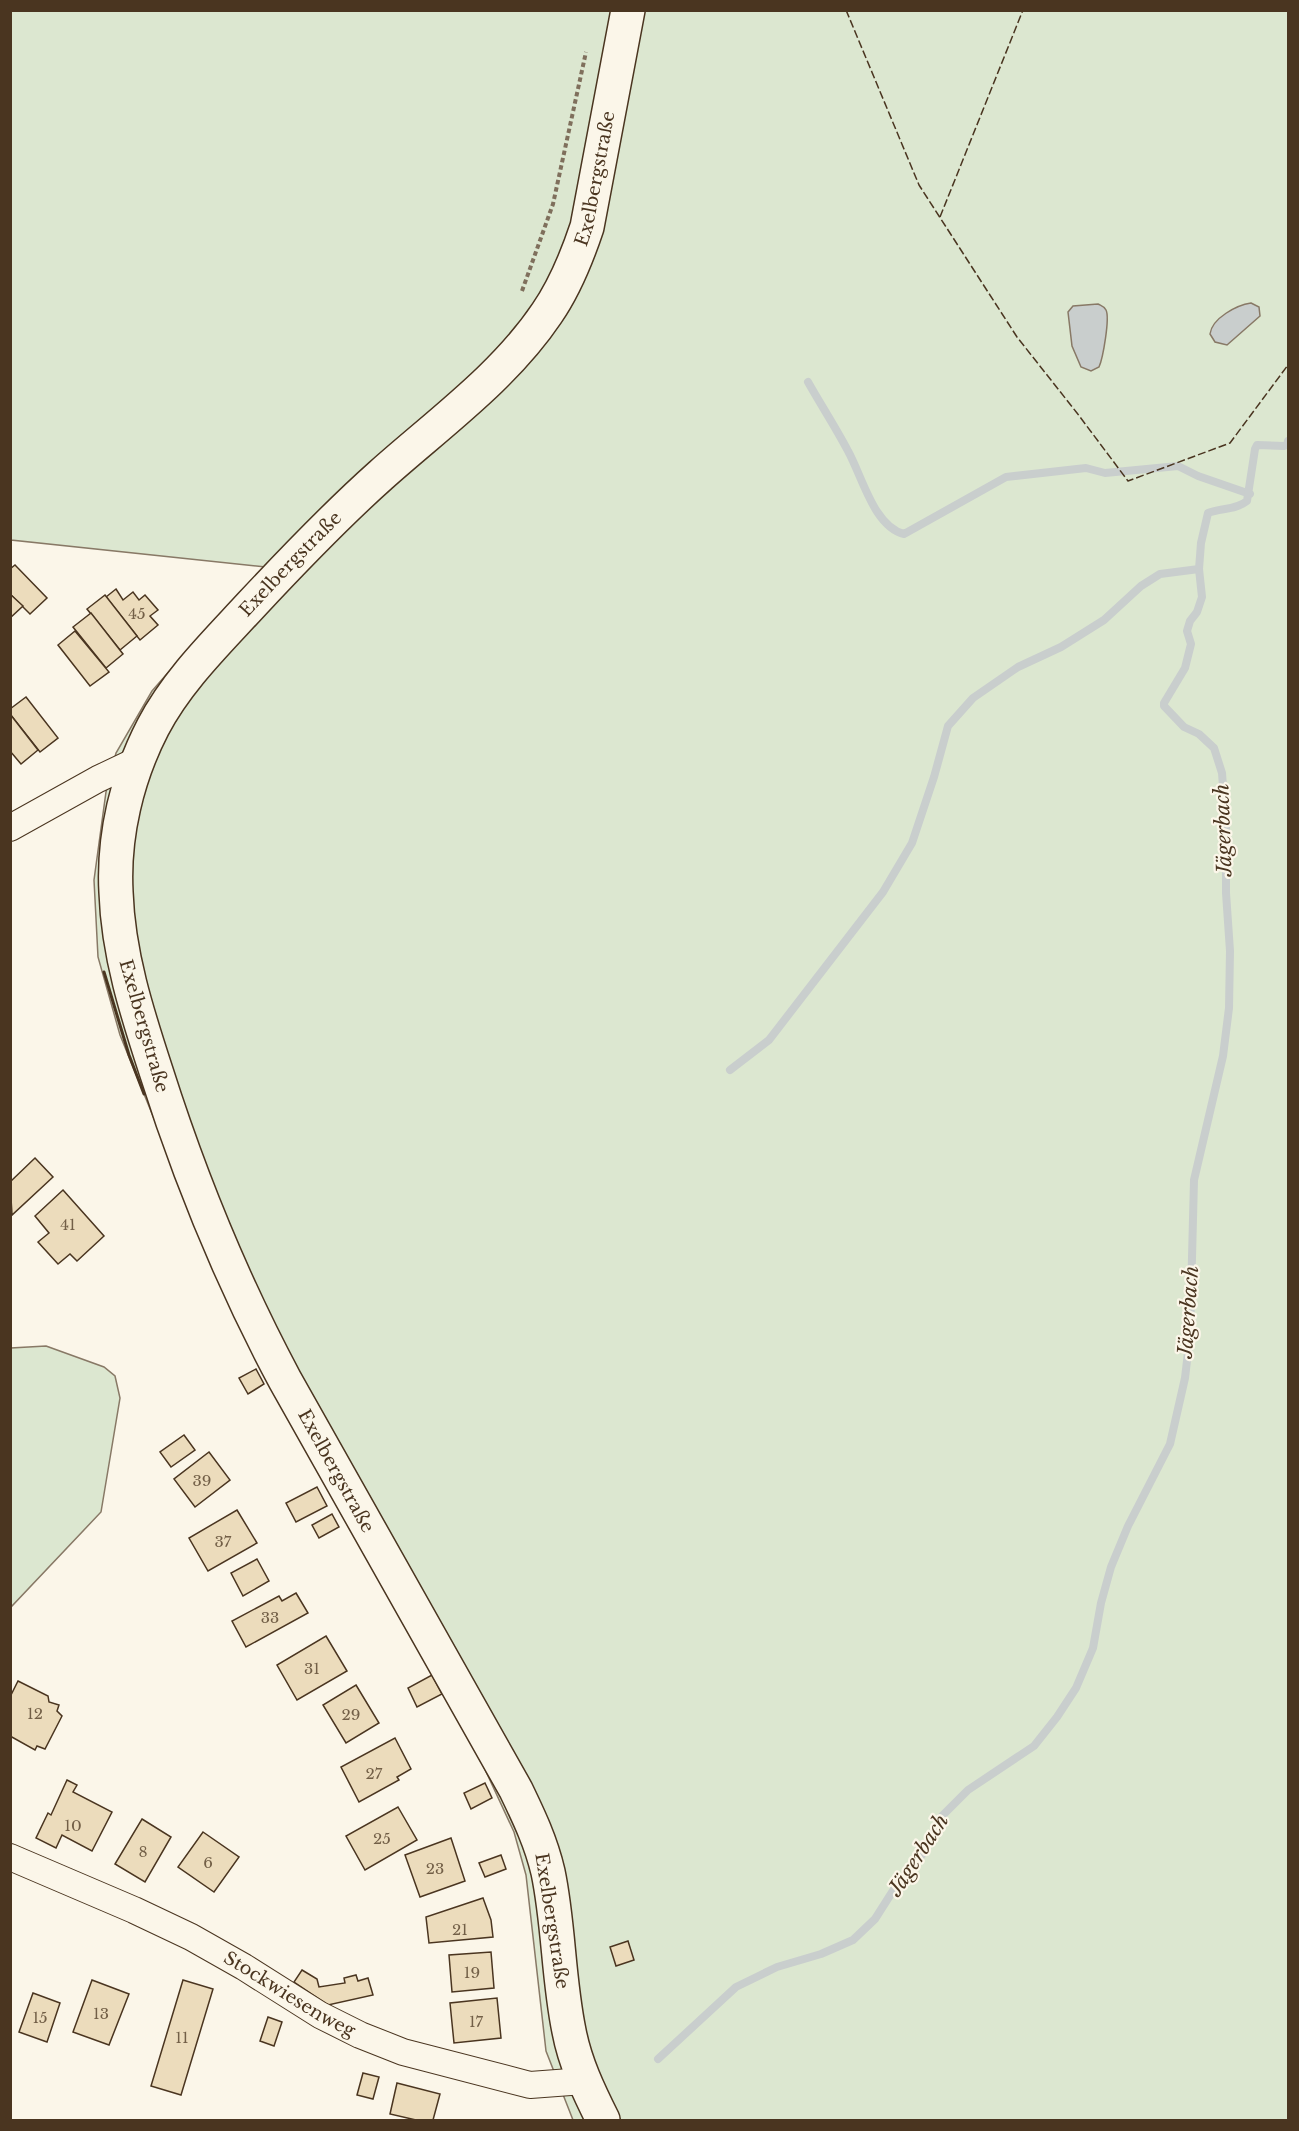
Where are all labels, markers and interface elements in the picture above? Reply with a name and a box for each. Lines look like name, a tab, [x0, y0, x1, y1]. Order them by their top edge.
street label: Exelbergstraße	[570, 109, 620, 249]
street label: Exelbergstraße	[235, 507, 346, 621]
house number: 45	[128, 604, 146, 623]
water label: Jägerbach	[1209, 783, 1237, 878]
street label: Exelbergstraße	[114, 957, 174, 1095]
house number: 41	[60, 1215, 76, 1234]
water label: Jägerbach	[1173, 1265, 1203, 1360]
street label: Exelbergstraße	[293, 1406, 379, 1536]
house number: 39	[193, 1471, 211, 1490]
house number: 37	[215, 1532, 232, 1551]
house number: 33	[261, 1608, 279, 1627]
house number: 31	[304, 1659, 320, 1678]
house number: 12	[27, 1704, 43, 1723]
house number: 29	[342, 1705, 360, 1724]
house number: 27	[366, 1764, 383, 1783]
water label: Jägerbach	[882, 1809, 953, 1901]
house number: 10	[64, 1816, 82, 1835]
house number: 25	[373, 1829, 391, 1848]
house number: 8	[138, 1842, 148, 1861]
street label: Exelbergstraße	[530, 1851, 574, 1991]
house number: 6	[203, 1853, 213, 1872]
house number: 23	[426, 1859, 444, 1878]
house number: 21	[452, 1920, 468, 1939]
street label: Stockwiesenweg	[220, 1947, 359, 2042]
house number: 19	[464, 1963, 480, 1982]
house number: 13	[93, 2004, 109, 2023]
house number: 15	[32, 2008, 48, 2027]
house number: 17	[469, 2012, 484, 2031]
house number: 11	[175, 2028, 189, 2047]

